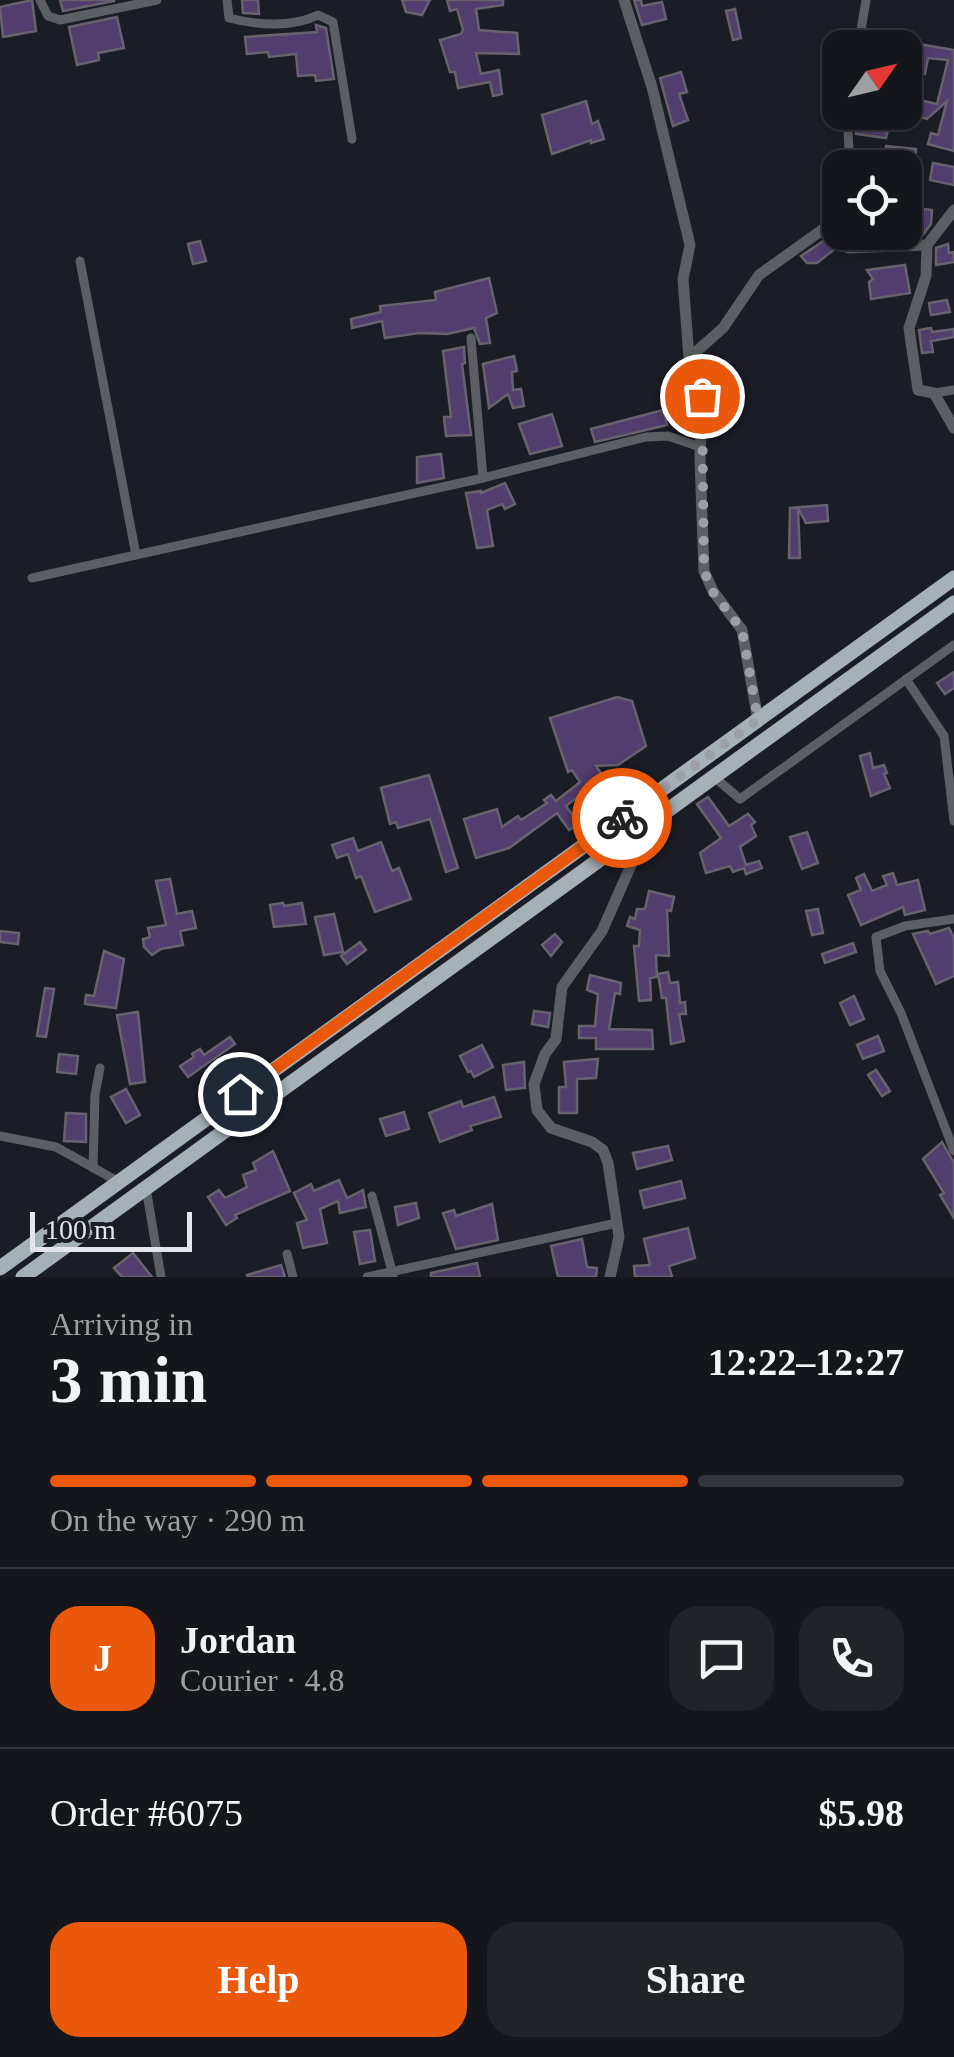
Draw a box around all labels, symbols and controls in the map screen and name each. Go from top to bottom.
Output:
north arrow [822,30,922,130]
map controls [822,30,922,250]
button: locate [822,150,922,250]
pin [660,354,745,439]
icon: bag [675,369,730,424]
courier [572,768,672,868]
icon: bike [595,791,650,846]
pin [198,1052,283,1137]
icon: home [213,1067,268,1122]
scale bar [30,1207,192,1252]
text: 100 m [45,1214,116,1245]
text: Arriving in [50,1306,193,1342]
text: 12:22–12:27 [708,1341,904,1383]
text: 3 min [50,1344,207,1416]
text: On the way · 290 m [50,1502,305,1538]
button: chat [669,1606,774,1711]
button: phone [799,1606,904,1711]
text: Jordan [180,1619,296,1661]
text: J [93,1637,112,1679]
text: Courier · 4.8 [180,1662,344,1698]
text: Order #6075 [50,1792,243,1834]
text: $5.98 [819,1792,904,1834]
button: Help [50,1922,467,2037]
button: Share [487,1922,904,2037]

